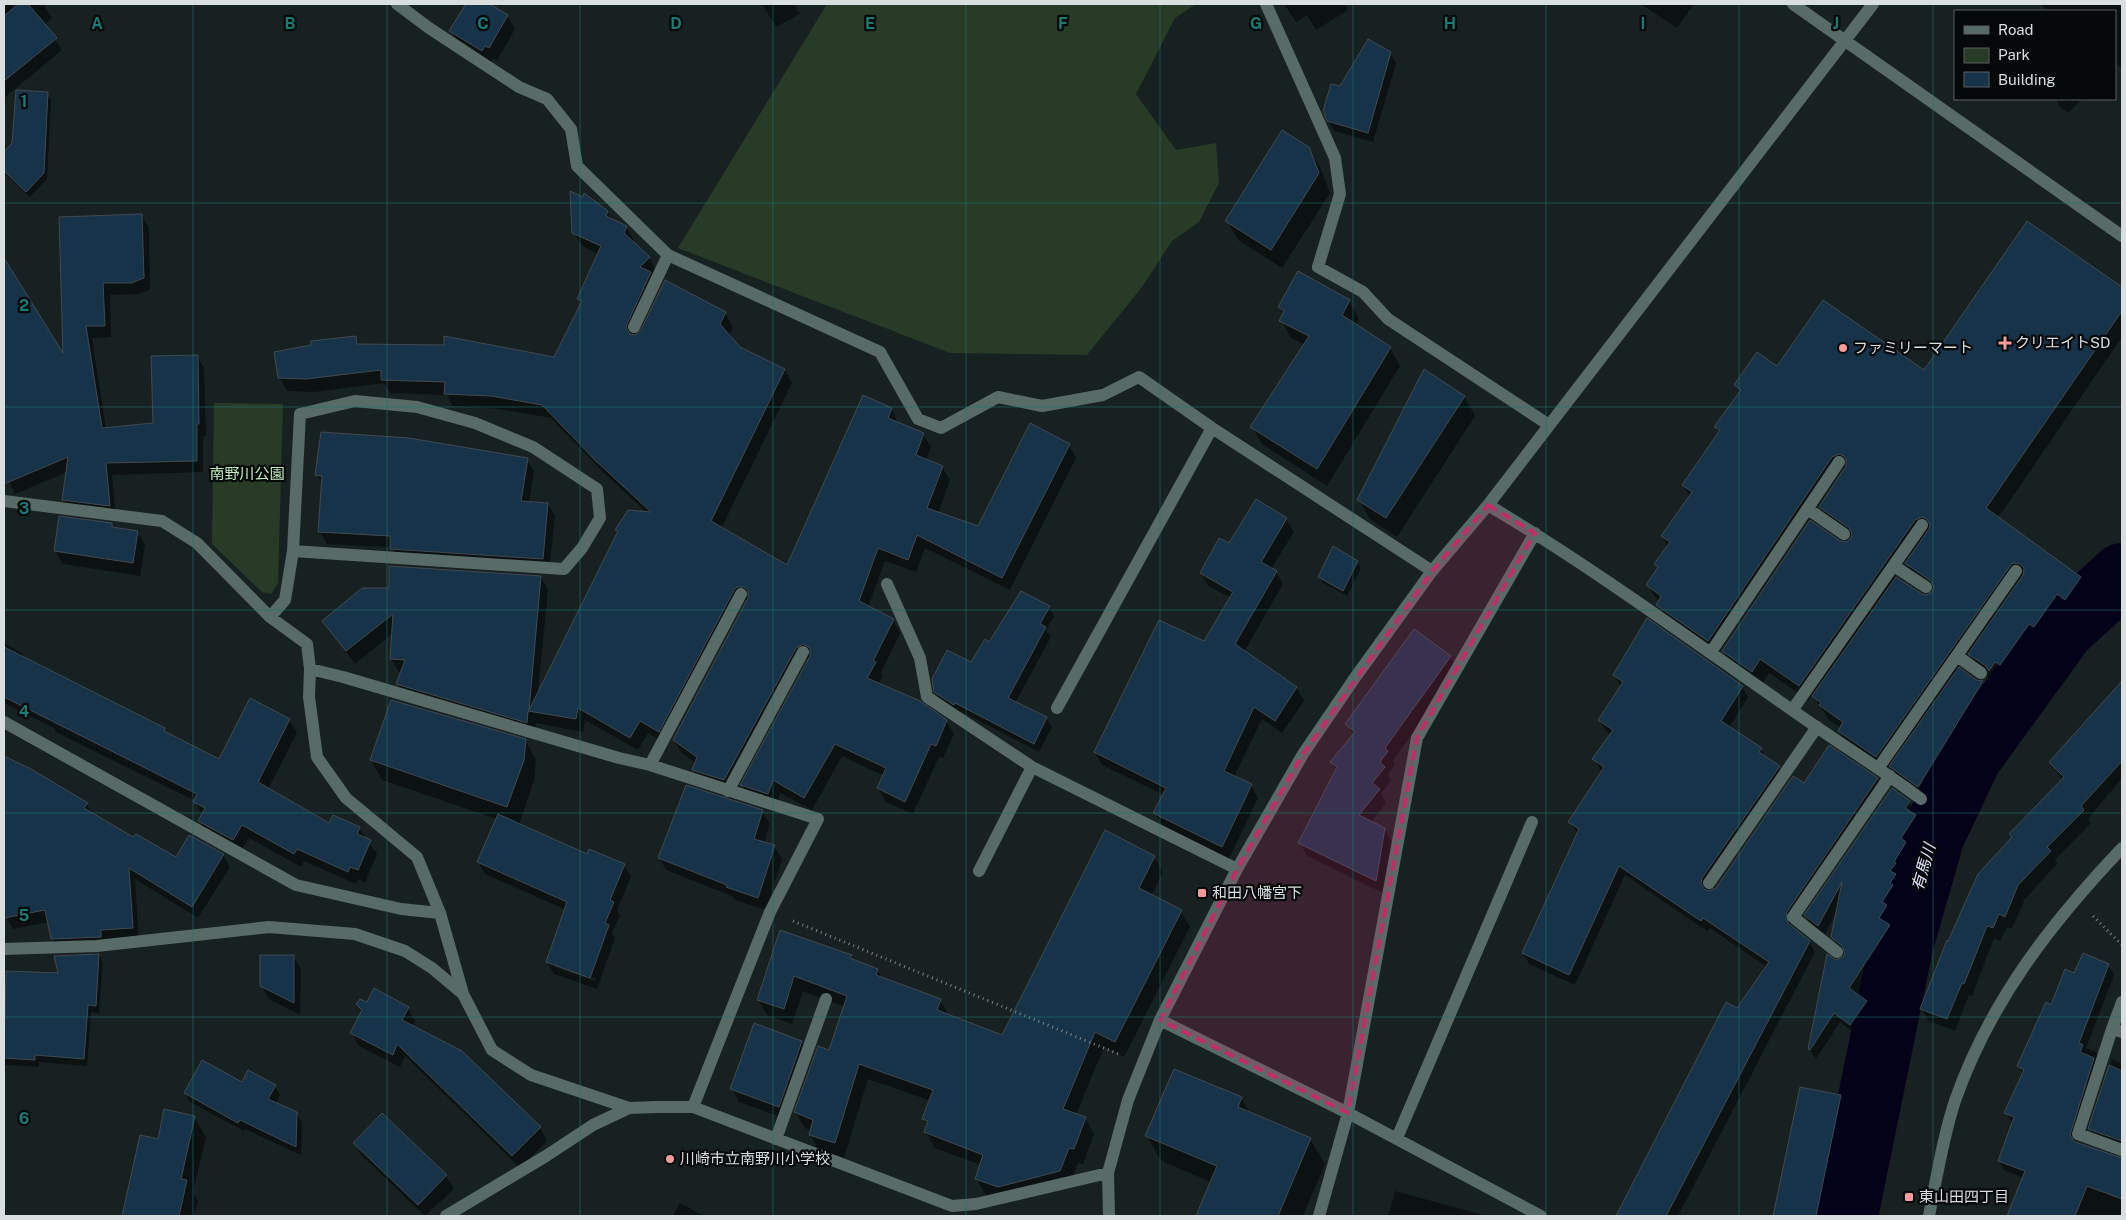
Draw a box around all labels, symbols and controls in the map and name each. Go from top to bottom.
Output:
legend [1954,10,2116,100]
text: A [91,14,103,33]
text: B [285,14,296,33]
text: C [477,14,489,33]
text: D [670,14,682,33]
text: E [865,14,875,33]
text: F [1058,14,1068,33]
text: G [1250,14,1262,33]
text: H [1444,14,1456,33]
text: I [1641,14,1645,33]
text: J [1833,14,1839,33]
text: Road [1998,21,2034,38]
text: Park [1998,46,2030,63]
text: Building [1998,71,2056,88]
text: 1 [21,92,27,111]
text: 2 [19,296,29,315]
place label: クリエイトSD [2015,334,2110,351]
marker: クリエイトSD [1999,337,2011,349]
place label: ファミリーマート [1853,339,1973,356]
marker: ファミリーマート [1837,342,1849,354]
park label: 南野川公園 [209,465,285,482]
text: 3 [19,499,29,518]
text: 4 [19,702,30,721]
water label: 有馬川 [1908,840,1940,893]
place label: 和田八幡宮下 [1212,884,1302,901]
marker: 和田八幡宮下 [1196,887,1208,899]
text: 5 [19,906,30,925]
text: 6 [19,1109,29,1128]
place label: 川崎市立南野川小学校 [680,1150,830,1167]
marker: 川崎市立南野川小学校 [664,1153,676,1165]
place label: 東山田四丁目 [1919,1188,2009,1205]
marker: 東山田四丁目 [1903,1191,1915,1203]

